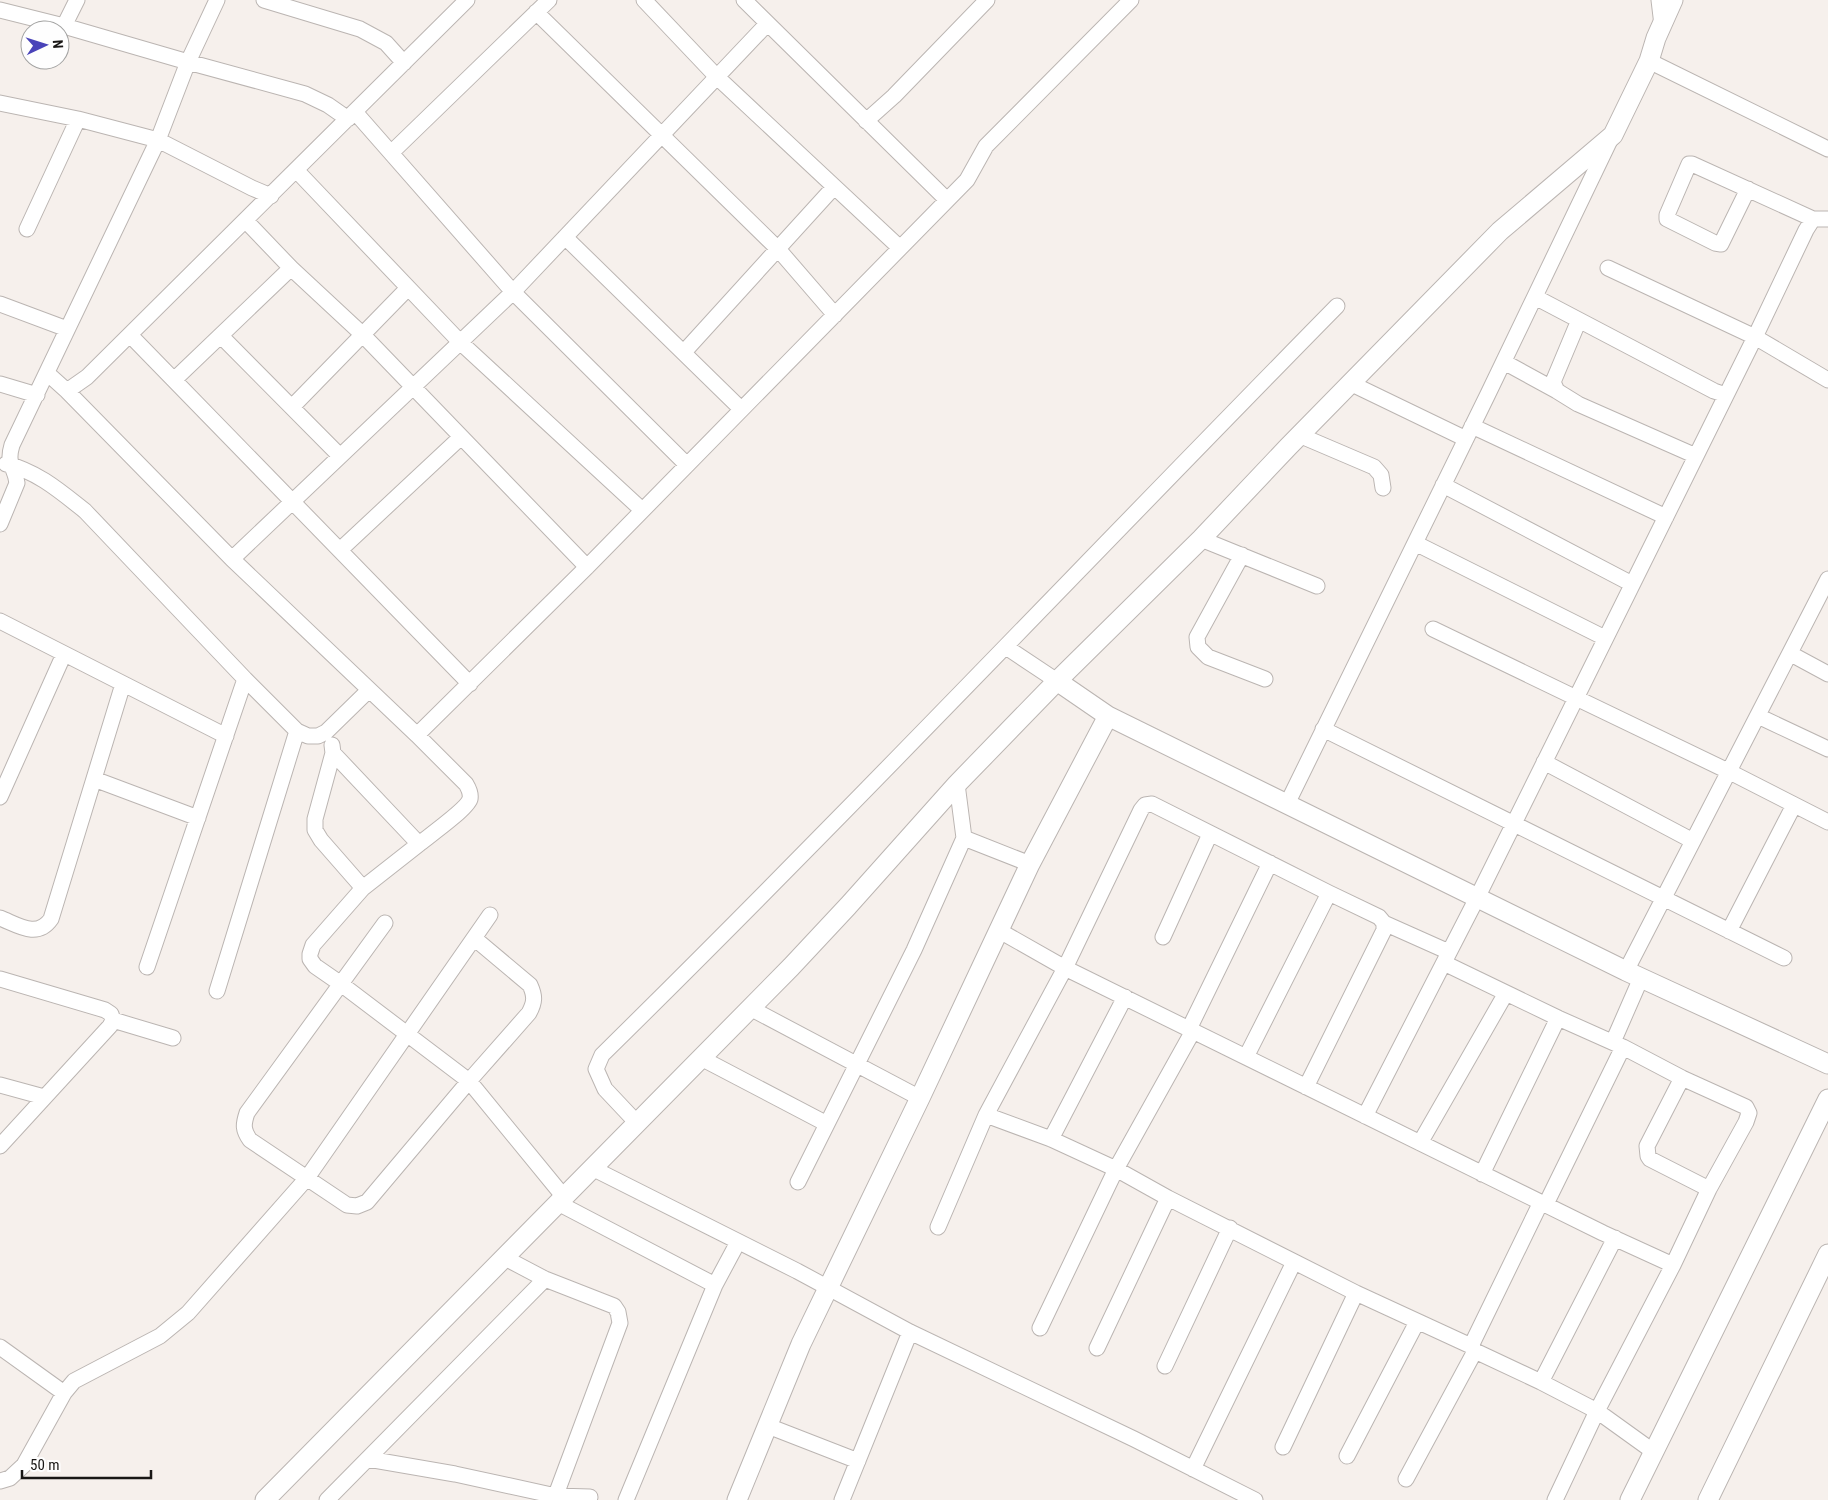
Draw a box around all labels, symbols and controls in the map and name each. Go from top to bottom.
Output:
north arrow [20,20,70,70]
text: N [50,39,66,49]
scale bar [22,1448,151,1480]
text: 50 m [30,1456,60,1474]

